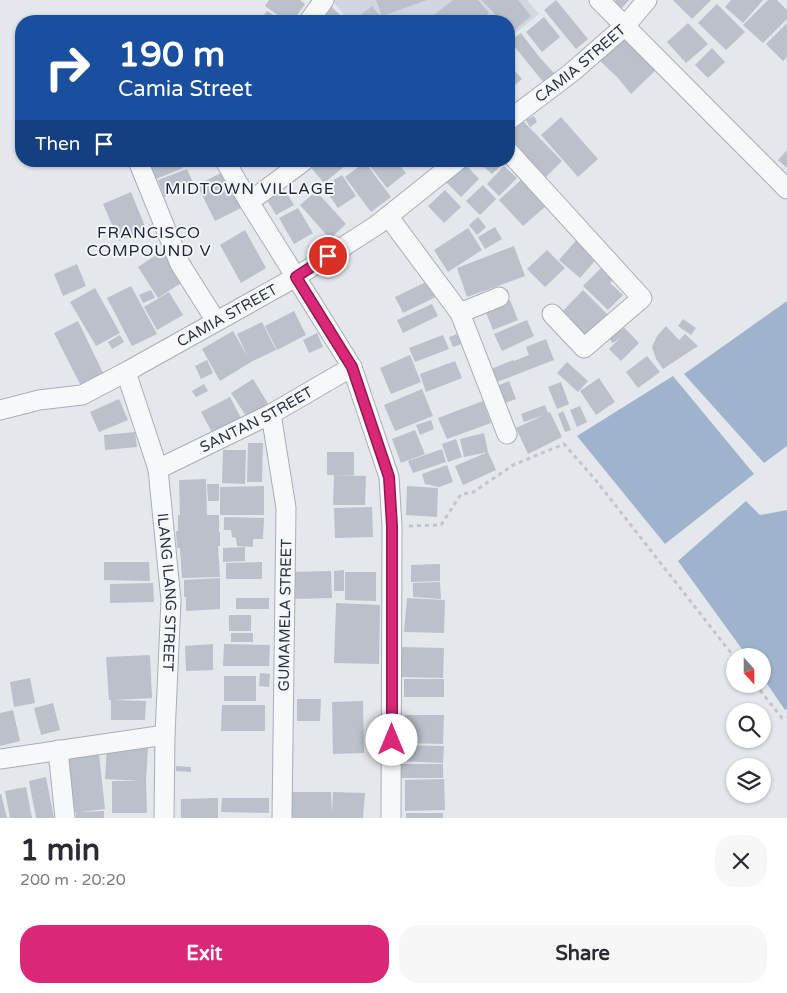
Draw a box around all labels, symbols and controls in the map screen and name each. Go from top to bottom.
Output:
street label: CAMIA STREET [531,21,629,106]
text: 190 m [118,34,225,76]
icon: right [35,35,100,100]
text: Camia Street [118,76,252,102]
icon: arrive [90,130,118,158]
text: Then [35,133,80,155]
district label: MIDTOWN VILLAGE [165,179,335,199]
district label: FRANCISCO COMPOUND V [86,223,212,261]
pin [307,235,349,277]
icon: arrive [314,242,342,270]
street label: CAMIA STREET [174,280,281,351]
street label: SANTAN STREET [197,383,316,456]
street label: ILANG ILANG STREET [153,512,180,672]
street label: GUMAMELA STREET [275,539,295,691]
north arrow [726,648,771,692]
map controls [726,648,771,803]
button: search [726,703,771,748]
position arrow [365,713,417,765]
button: layers [726,758,771,803]
text: 1 min [20,832,100,869]
button: close [715,835,767,887]
text: 200 m · 20:20 [20,870,126,890]
button: Exit [20,925,389,983]
button: Share [399,925,767,983]

